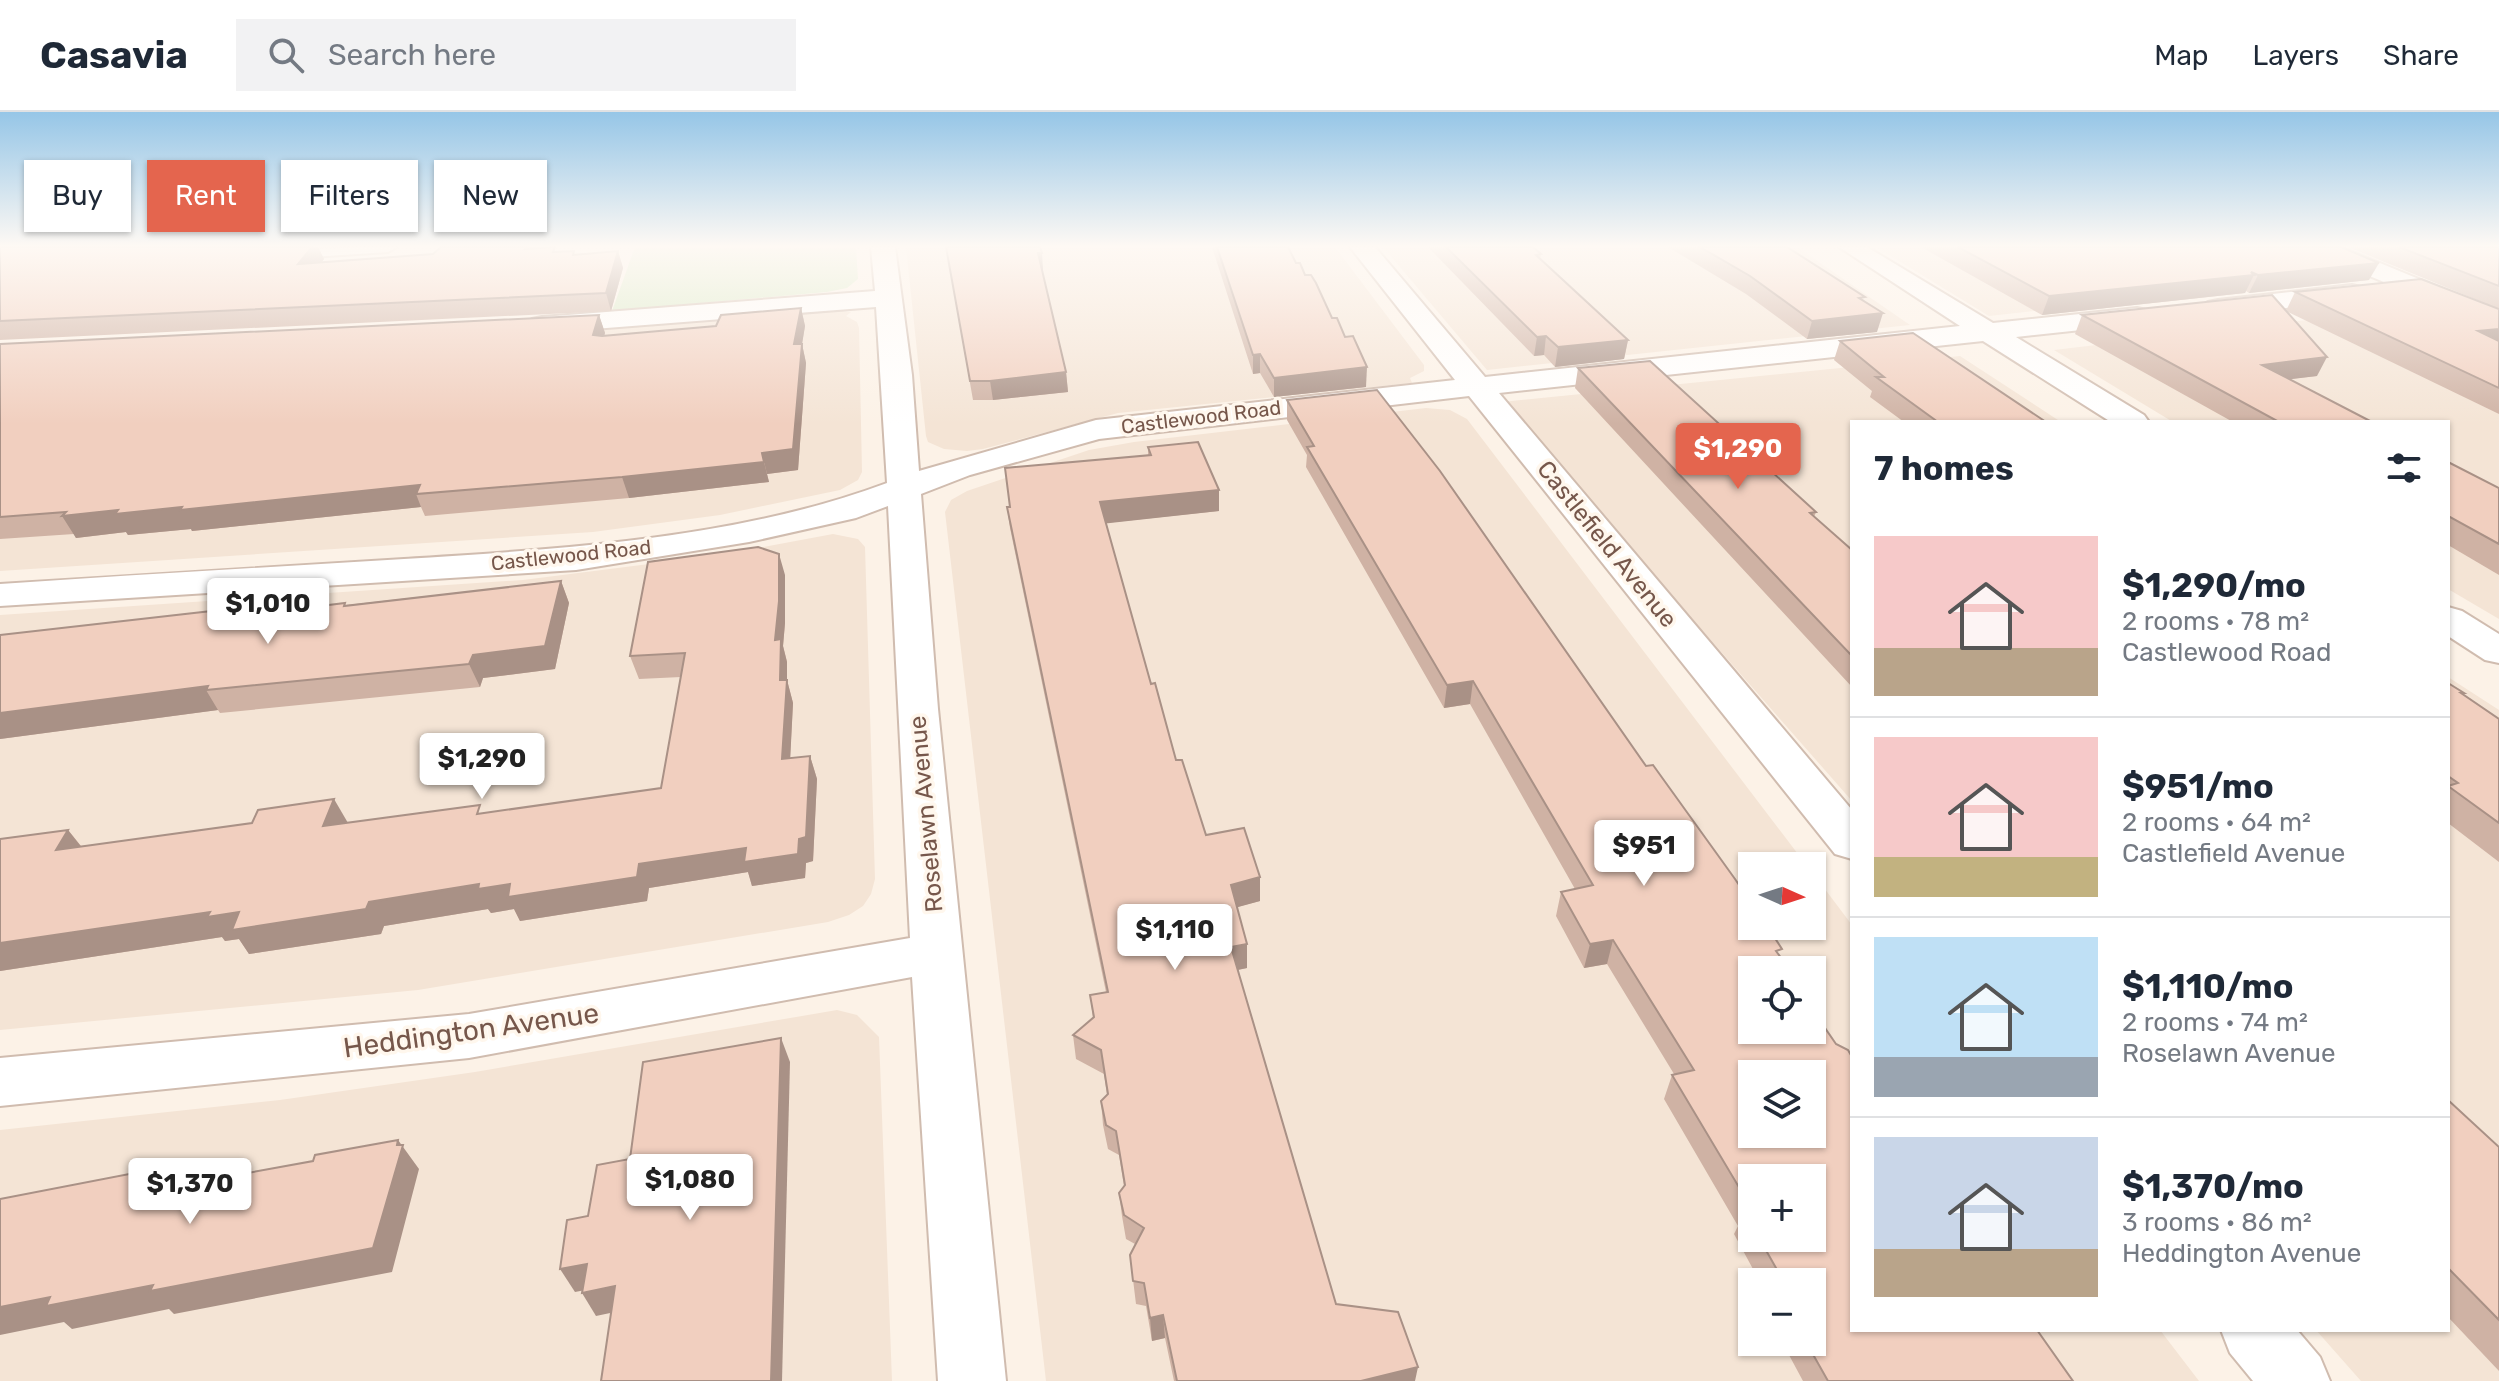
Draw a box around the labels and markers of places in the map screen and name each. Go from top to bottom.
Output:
pin: $1,290 [1673,423,1803,491]
pin: $1,010 [203,578,333,646]
pin: $1,290 [417,733,547,801]
pin: $951 [1597,820,1691,888]
pin: $1,110 [1110,904,1240,972]
pin: $1,080 [625,1154,755,1222]
pin: $1,370 [125,1158,255,1226]

